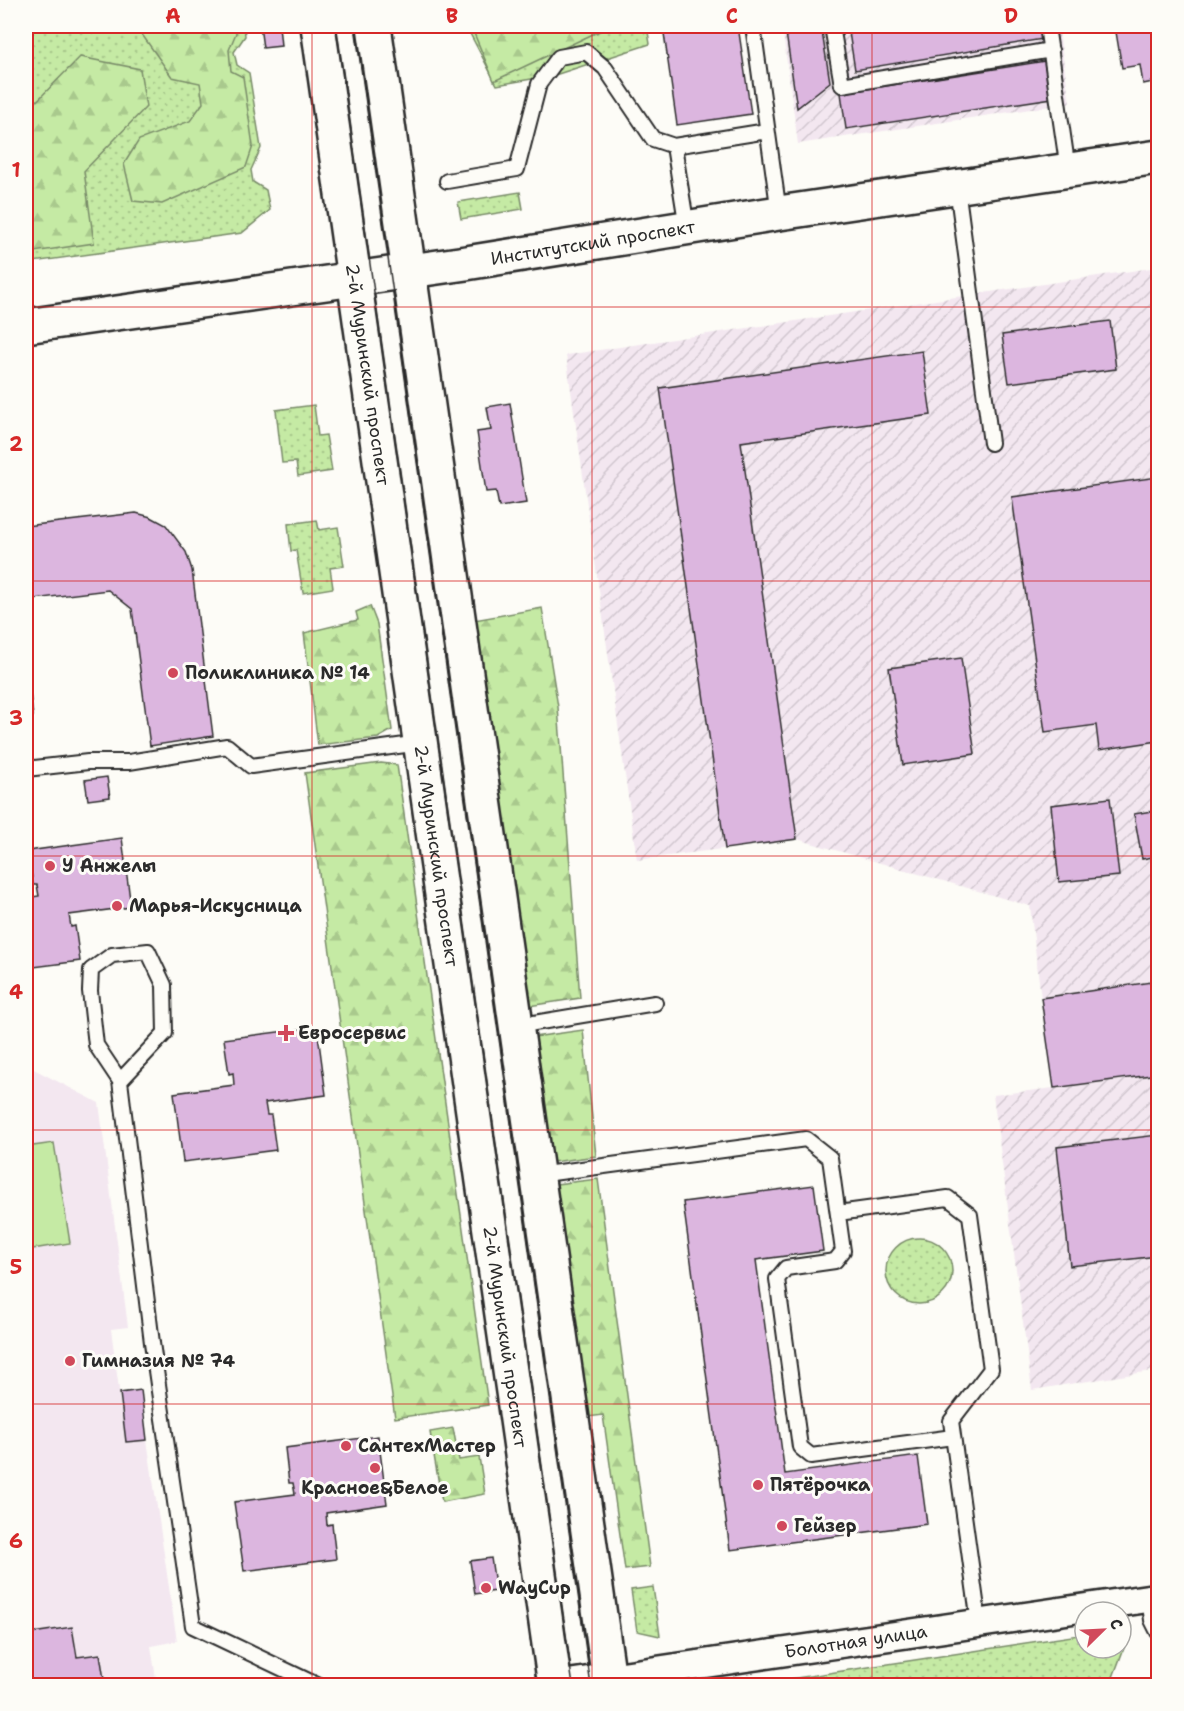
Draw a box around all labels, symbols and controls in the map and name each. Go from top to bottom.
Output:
text: A [165,3,181,29]
text: B [446,3,458,29]
text: C [726,3,738,29]
text: D [1004,3,1018,29]
text: 1 [11,157,21,183]
street label: Институтский проспект [489,214,698,271]
street label: 2-й Муринский проспект [340,262,396,488]
text: 2 [9,431,23,457]
place label: Поликлиника № 14 [185,661,370,685]
marker: Поликлиника № 14 [166,666,180,680]
text: 3 [9,705,23,731]
street label: 2-й Муринский проспект [409,743,464,969]
place label: У Анжелы [62,854,156,878]
marker: У Анжелы [43,859,57,873]
place label: Марья-Искусница [129,894,302,918]
marker: Марья-Искусница [110,899,124,913]
text: 4 [9,979,23,1005]
place label: Евросервис [298,1021,406,1045]
marker: Евросервис [279,1026,293,1040]
street label: 2-й Муринский проспект [477,1224,533,1450]
text: 5 [10,1254,22,1280]
place label: Гимназия № 74 [82,1349,235,1373]
marker: Гимназия № 74 [63,1354,77,1368]
place label: СантехМастер [358,1434,496,1458]
marker: СантехМастер [339,1439,353,1453]
marker: Красное&Белое [368,1461,382,1475]
place label: Пятёрочка [770,1473,871,1497]
place label: Красное&Белое [301,1476,449,1500]
marker: Пятёрочка [751,1478,765,1492]
place label: Гейзер [794,1514,857,1538]
marker: Гейзер [775,1519,789,1533]
text: 6 [9,1528,23,1554]
place label: WayCup [498,1576,571,1600]
marker: WayCup [479,1581,493,1595]
north arrow [1073,1600,1133,1660]
text: С [1105,1615,1128,1633]
street label: Болотная улица [783,1619,929,1664]

